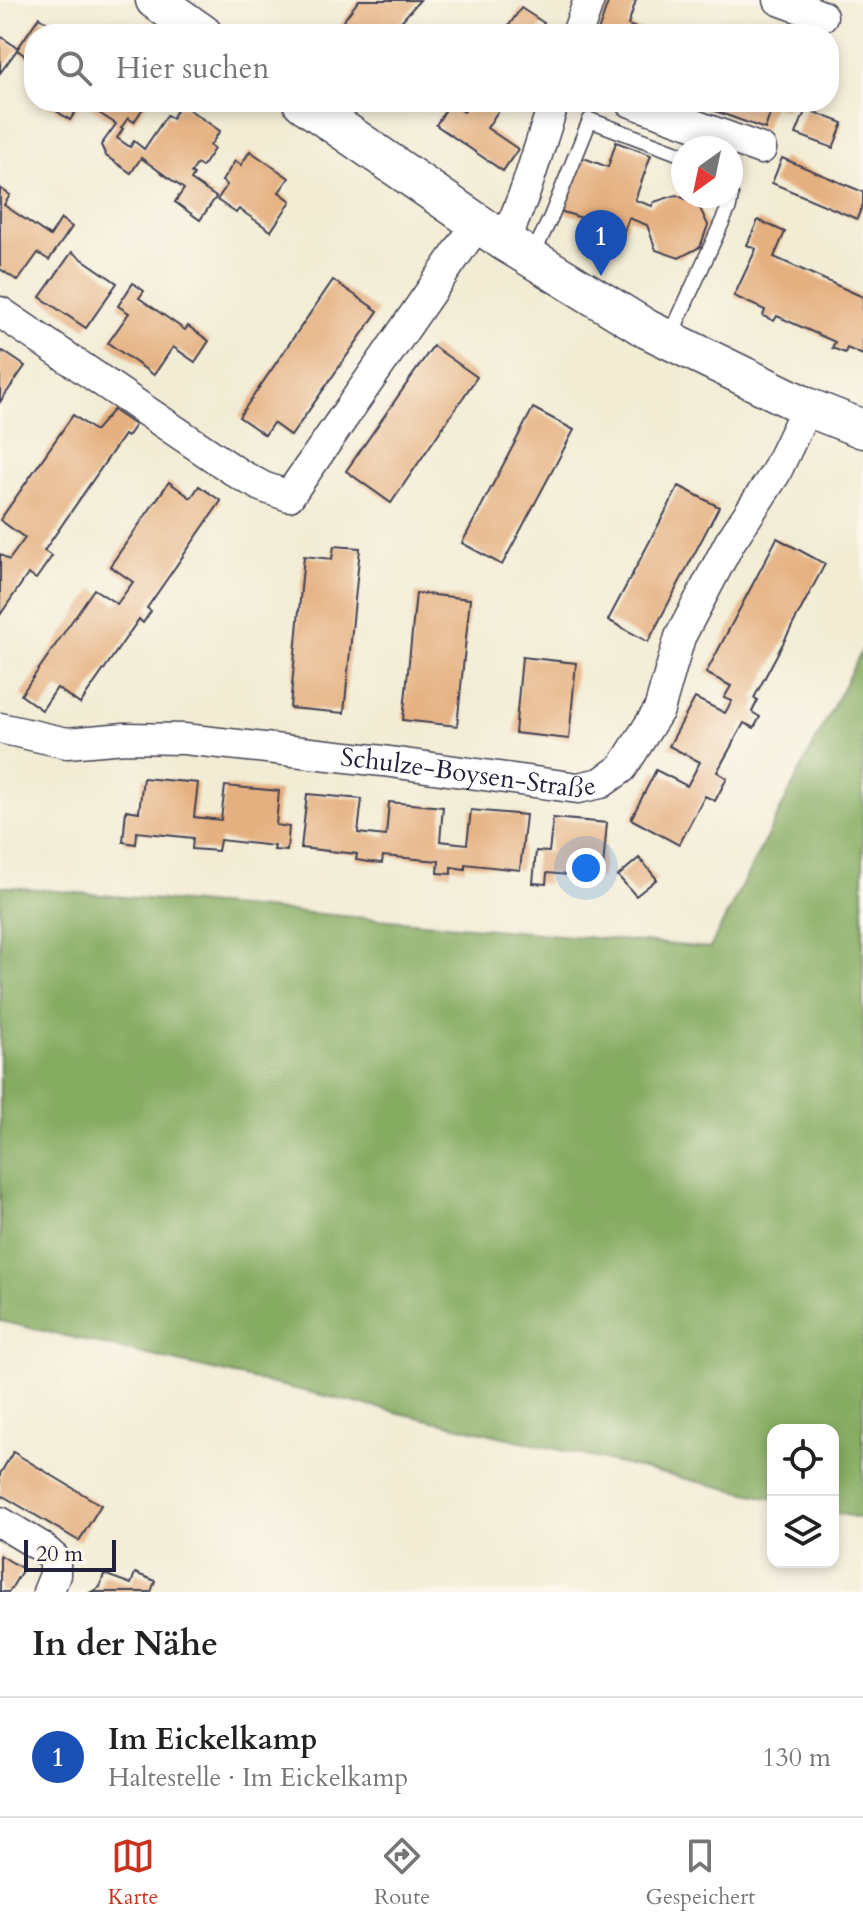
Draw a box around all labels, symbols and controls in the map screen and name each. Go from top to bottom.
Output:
search box [24,24,839,112]
icon: search [52,46,96,90]
text: Hier suchen [116,48,269,89]
north arrow [671,136,743,208]
pin: 1 [575,210,627,276]
street label: Schulze-Boysen-Straße [339,739,599,807]
your location [566,848,606,888]
map controls [767,1424,839,1568]
button: locate [767,1424,839,1496]
button: layers [767,1496,839,1568]
scale bar [24,1536,116,1572]
text: 20 m [36,1539,83,1569]
text: In der Nähe [32,1621,218,1667]
text: Im Eickelkamp [108,1719,318,1760]
text: 1 [51,1740,65,1775]
text: 130 m [762,1740,831,1775]
text: Haltestelle · Im Eickelkamp [108,1760,408,1795]
tab: Karte [108,1834,159,1912]
tab: Route [374,1834,430,1912]
tab: Gespeichert [646,1834,755,1912]

